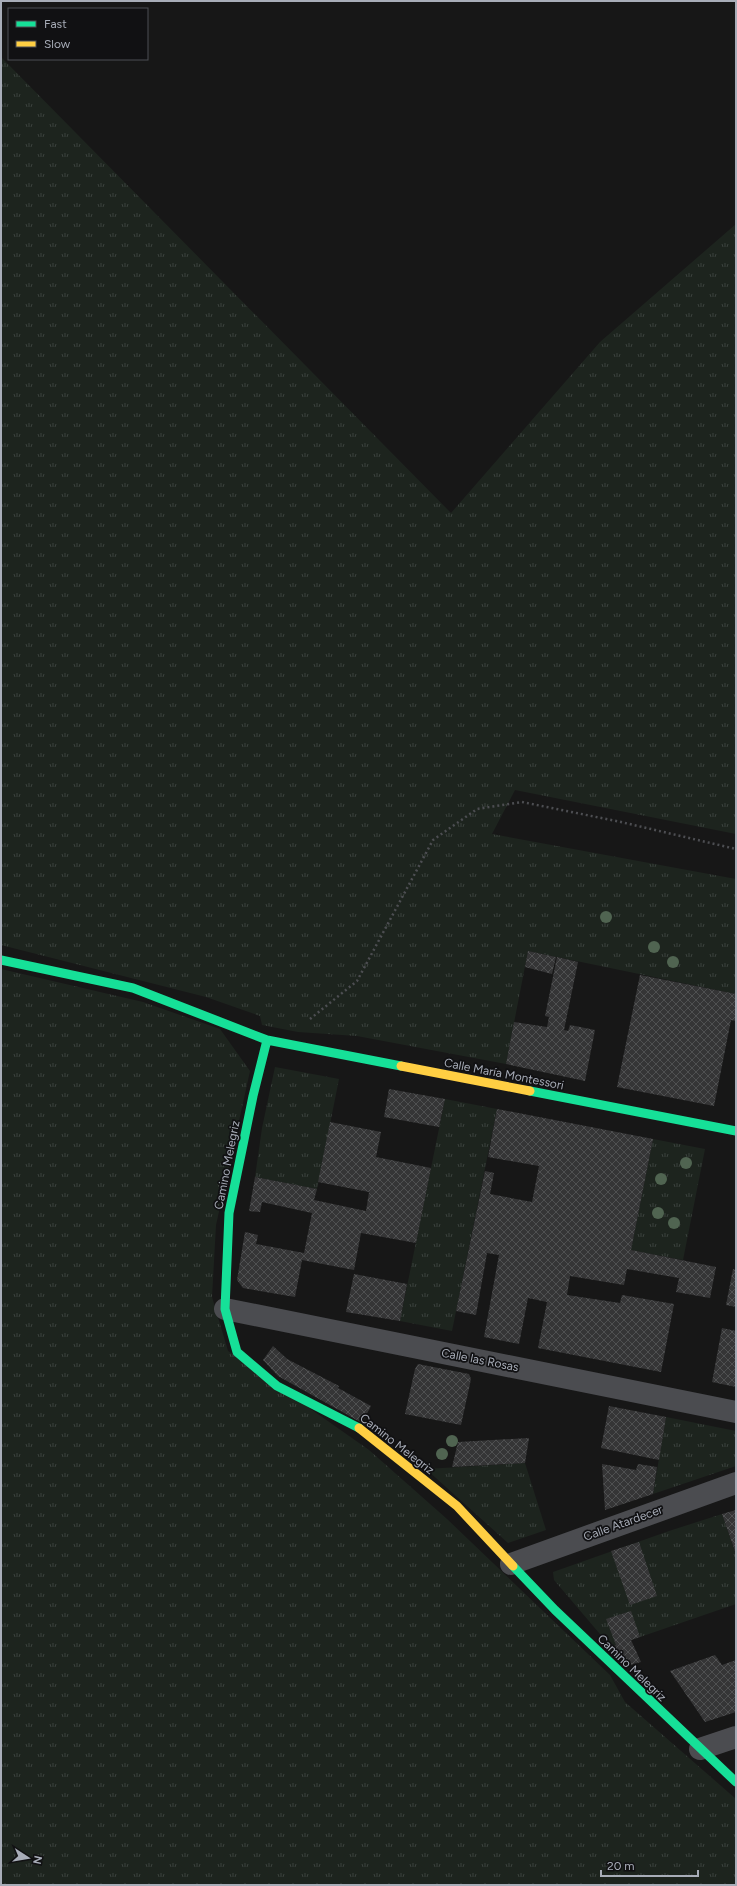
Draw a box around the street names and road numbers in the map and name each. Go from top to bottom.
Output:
street label: Calle María Montessori [443,1056,565,1092]
street label: Camino Melegriz [212,1119,242,1211]
street label: Calle las Rosas [440,1346,520,1374]
street label: Camino Melegriz [357,1411,437,1477]
street label: Calle Atardecer [582,1502,664,1544]
street label: Camino Melegriz [595,1632,669,1704]

